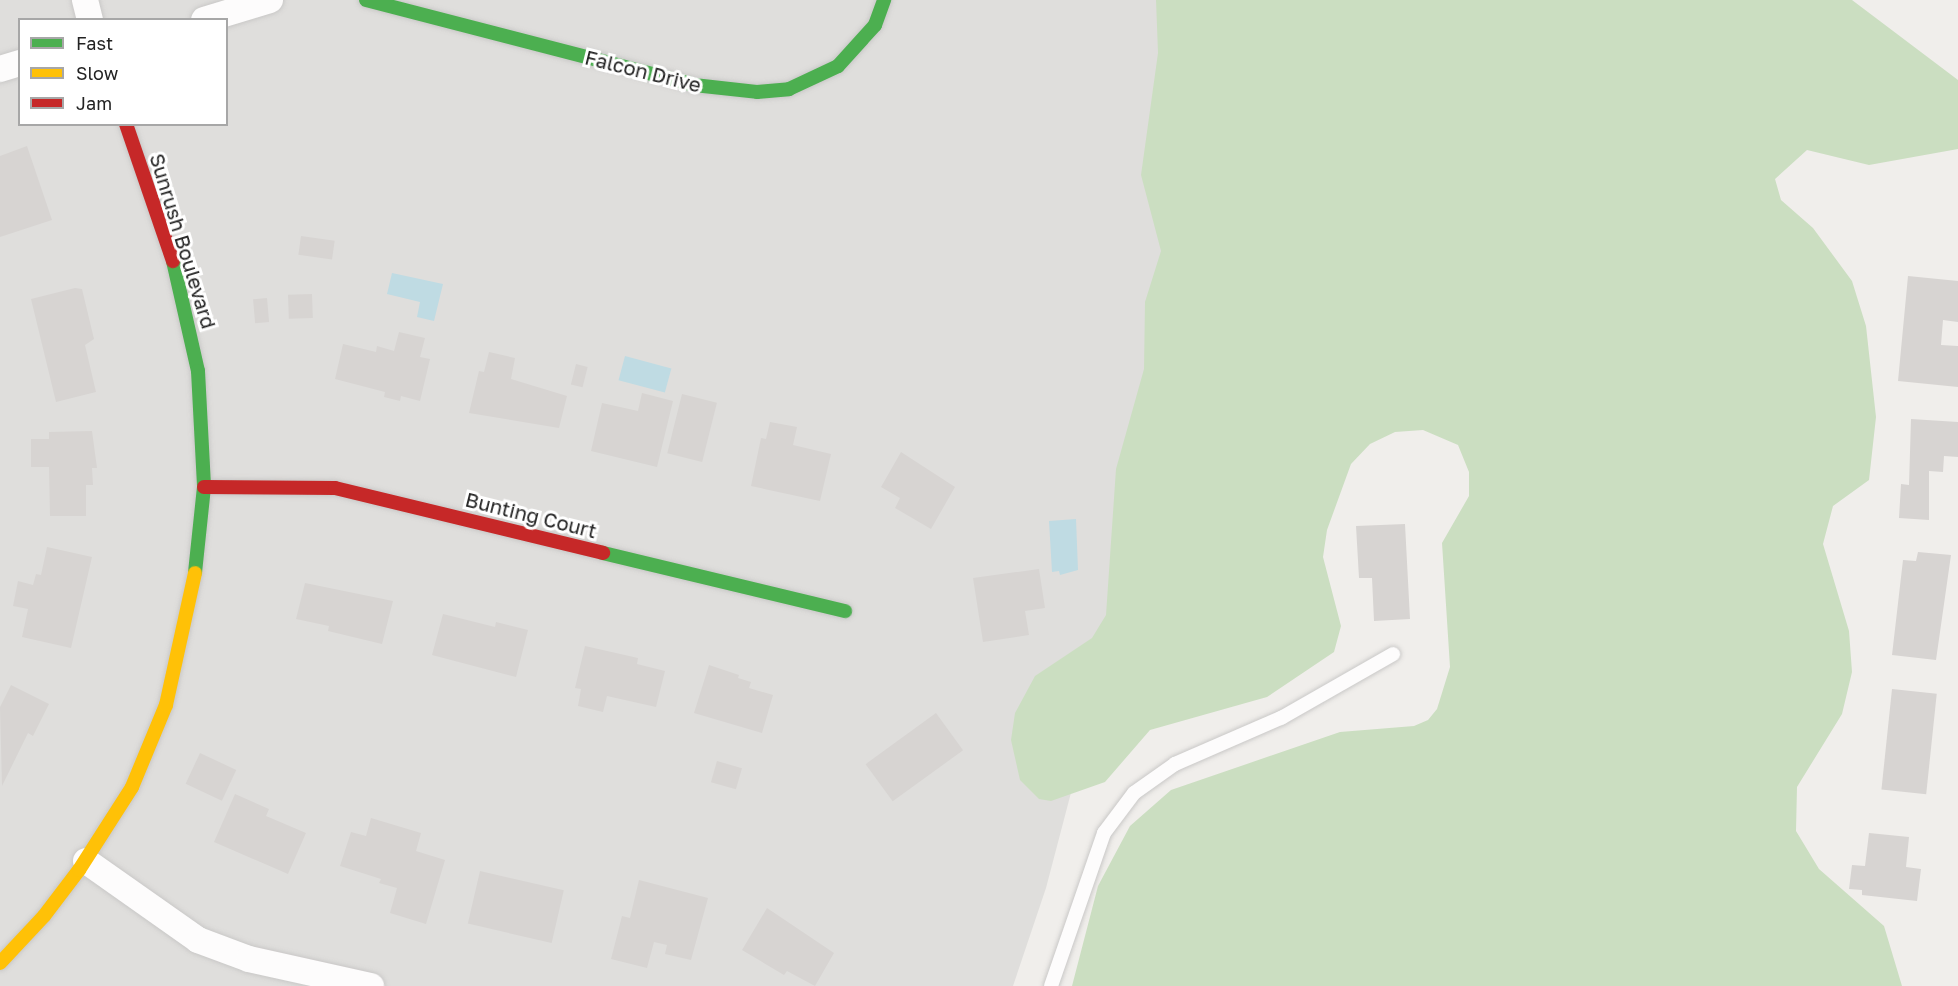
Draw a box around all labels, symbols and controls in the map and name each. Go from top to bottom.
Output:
legend [18,18,228,126]
text: Fast [76,32,113,54]
street label: Falcon Drive [582,45,704,97]
text: Slow [76,62,118,84]
text: Jam [76,92,112,114]
street label: Sunrush Boulevard [145,151,221,331]
street label: Bunting Court [463,487,599,543]

